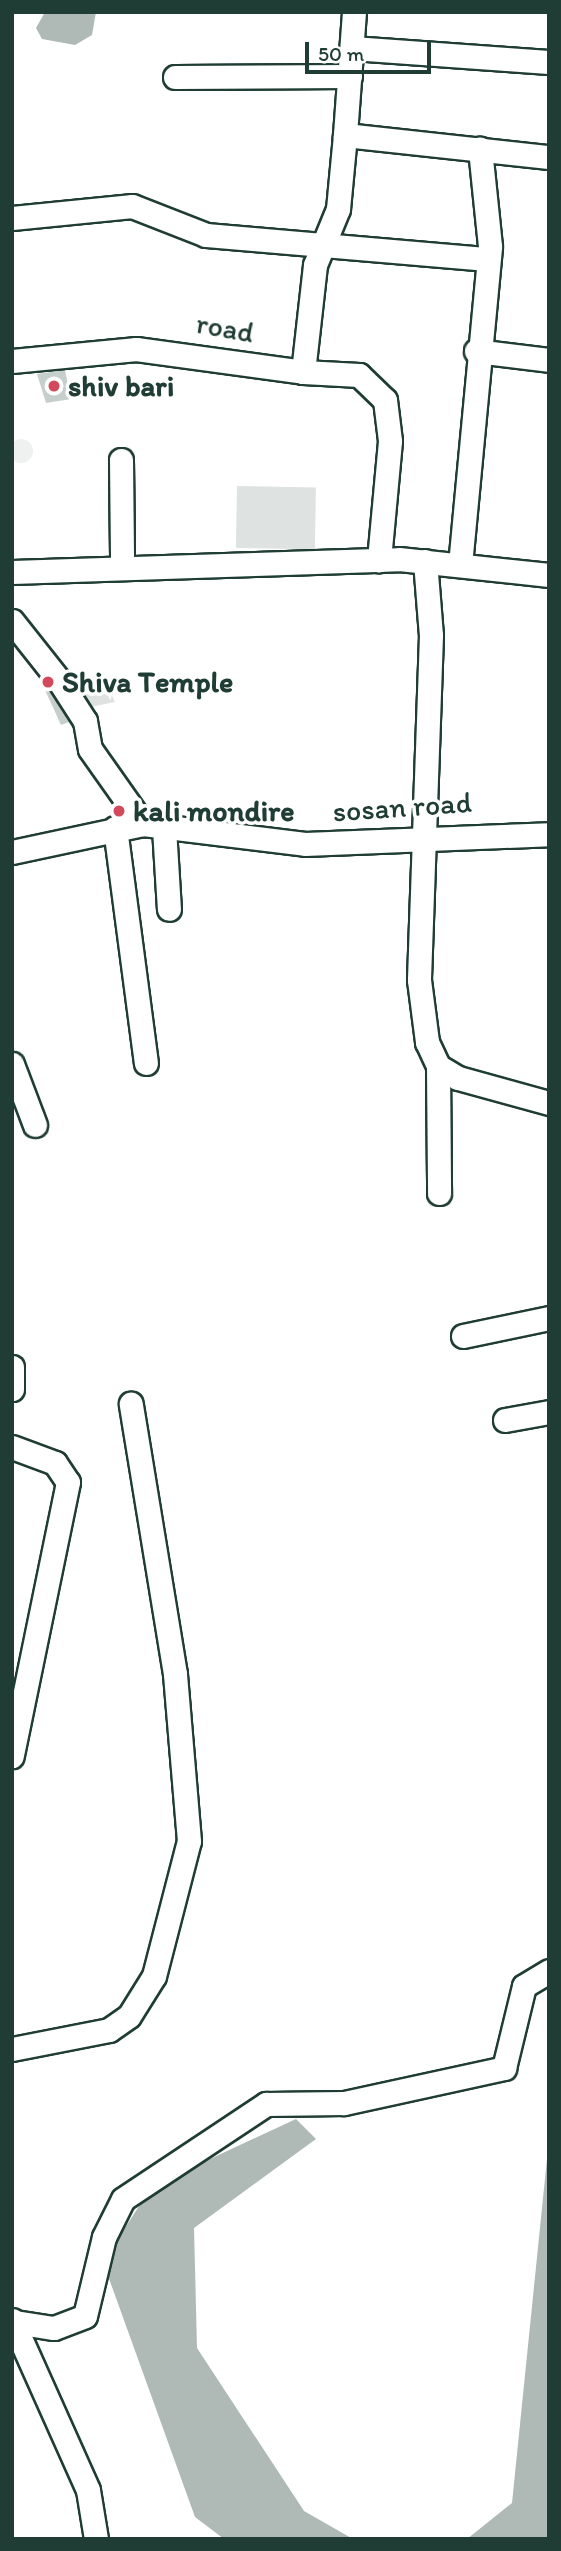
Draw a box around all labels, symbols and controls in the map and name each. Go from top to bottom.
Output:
scale bar [309,28,435,72]
text: 50 m [318,41,364,66]
street label: road [193,305,257,351]
place label: shiv bari [68,368,175,404]
marker: shiv bari [46,378,62,394]
place label: Shiva Temple [62,664,229,700]
marker: Shiva Temple [40,674,56,690]
street label: sosan road [332,784,472,830]
place label: kali mondire [133,793,294,829]
marker: kali mondire [111,803,127,819]

